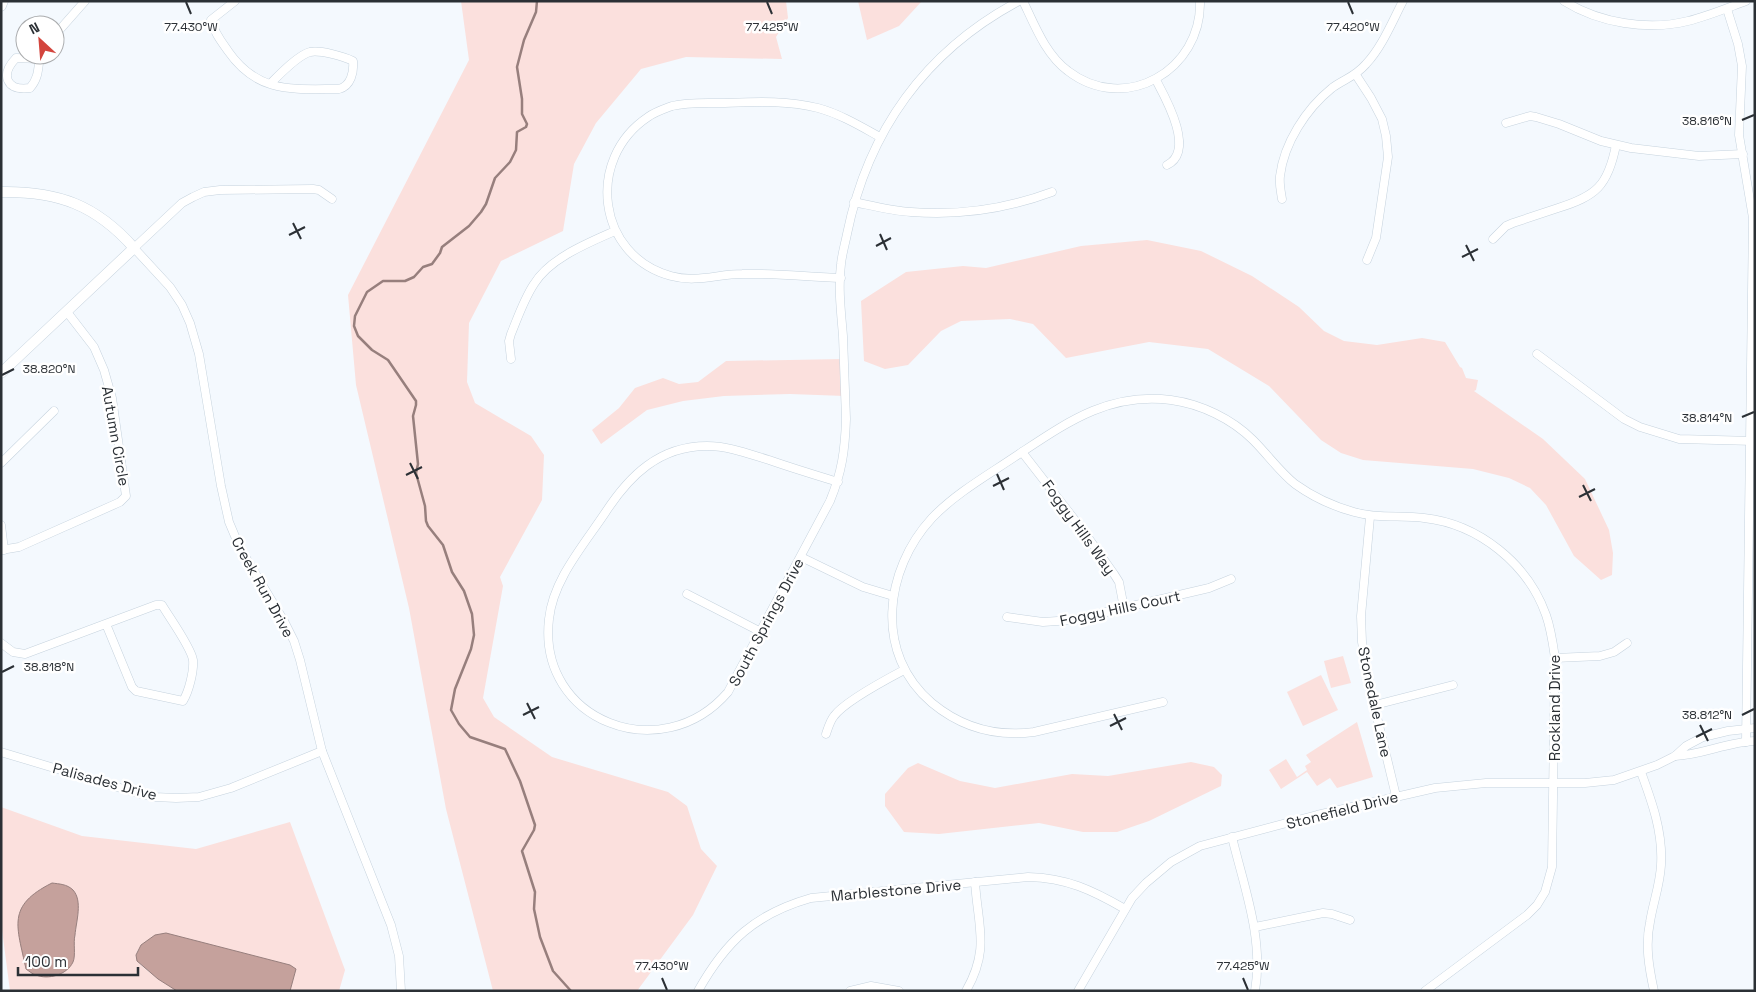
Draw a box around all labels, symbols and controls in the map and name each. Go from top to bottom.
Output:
north arrow [15,15,65,65]
text: N [26,18,42,38]
text: 77.430°W [164,19,218,35]
text: 77.425°W [746,19,799,35]
text: 77.420°W [1326,19,1380,35]
text: 38.816°N [1682,113,1732,129]
text: 38.820°N [23,361,75,377]
street label: Autumn Circle [98,385,134,487]
text: 38.814°N [1682,410,1732,426]
street label: Foggy Hills Way [1038,476,1120,578]
street label: Creek Run Drive [227,533,299,641]
street label: South Springs Drive [724,555,808,689]
street label: Foggy Hills Court [1058,586,1182,630]
street label: Stonedale Lane [1354,645,1396,759]
street label: Rockland Drive [1545,655,1564,761]
text: 38.818°N [24,659,74,675]
text: 38.812°N [1682,707,1732,723]
street label: Palisades Drive [51,758,159,804]
street label: Stonefield Drive [1284,787,1400,833]
street label: Marblestone Drive [830,875,962,905]
scale bar [18,944,138,976]
text: 100 m [25,952,67,971]
text: 77.430°W [635,958,689,974]
text: 77.425°W [1217,958,1270,974]

